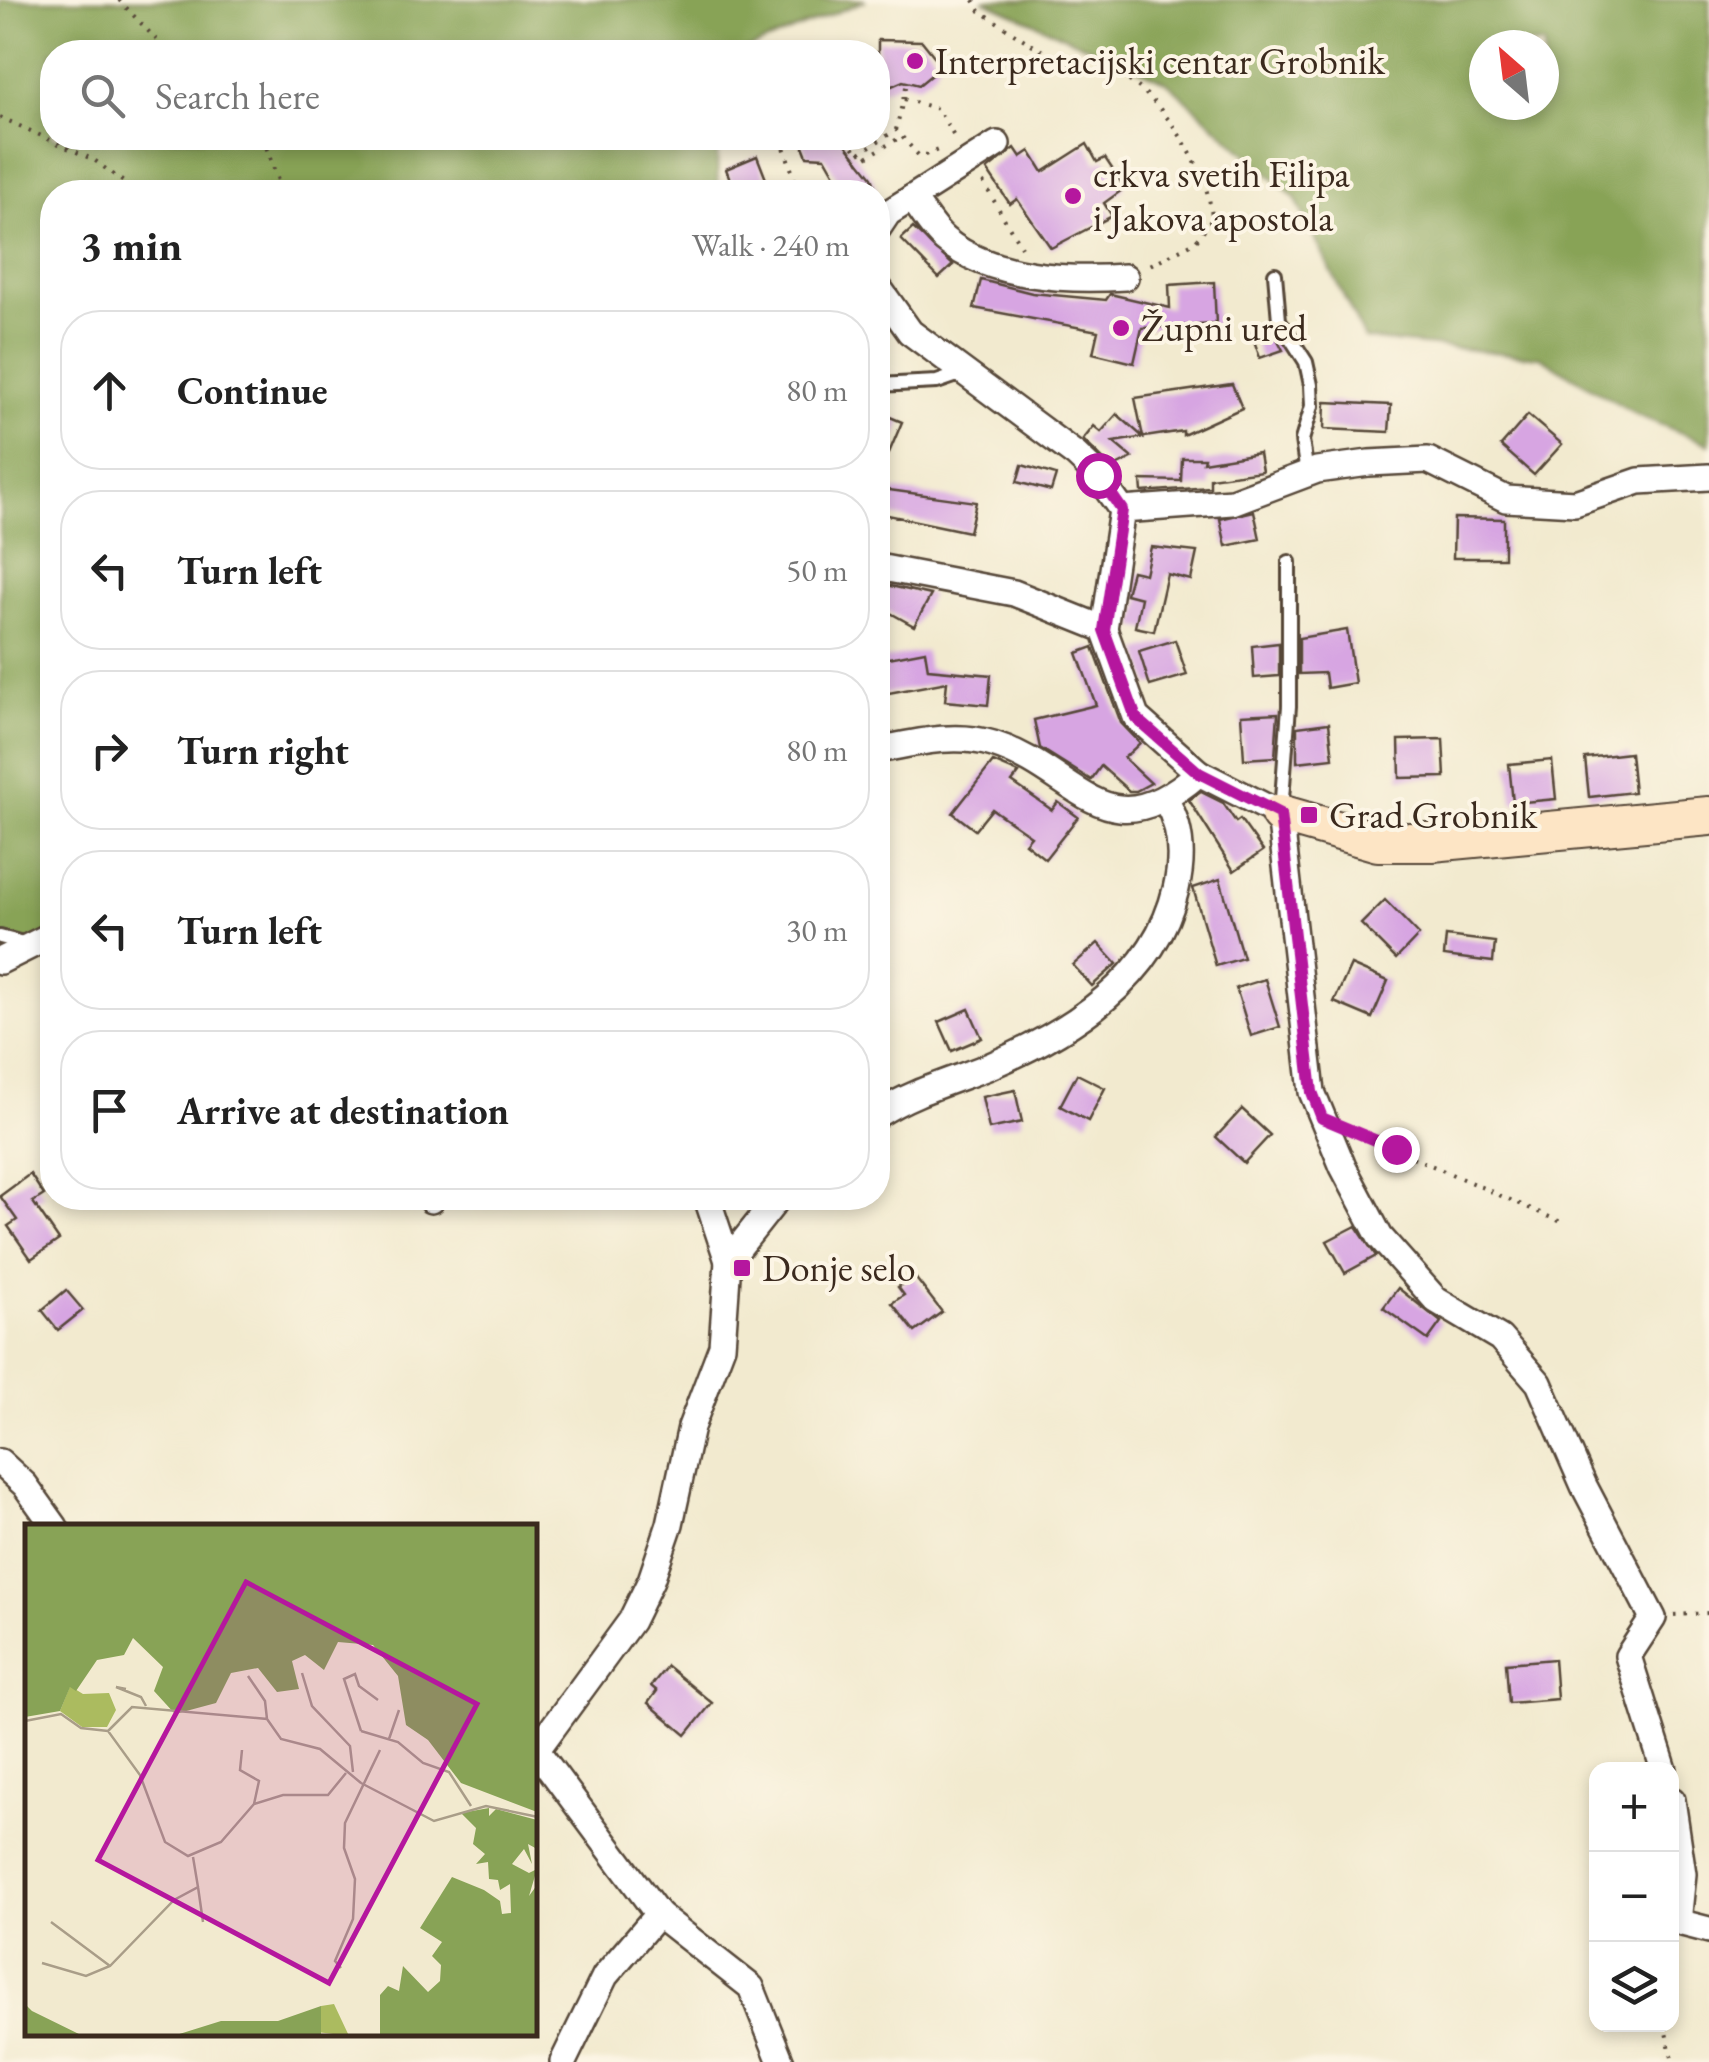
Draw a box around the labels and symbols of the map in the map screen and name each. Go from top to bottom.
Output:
north arrow [1469,30,1559,120]
place label: Interpretacijski centar Grobnik [935,36,1386,85]
marker: Interpretacijski centar Grobnik [904,50,926,72]
place label: crkva svetih Filipa i Jakova apostola [1093,149,1351,242]
marker: crkva svetih Filipa i Jakova apostola [1062,185,1084,207]
place label: Župni ured [1141,303,1308,352]
marker: Župni ured [1110,317,1132,339]
route start [1076,453,1122,499]
place label: Grad Grobnik [1329,790,1539,839]
marker: Grad Grobnik [1298,804,1320,826]
route end [1374,1127,1420,1173]
place label: Donje selo [762,1243,916,1292]
marker: Donje selo [731,1257,753,1279]
inset map [25,1524,538,2037]

